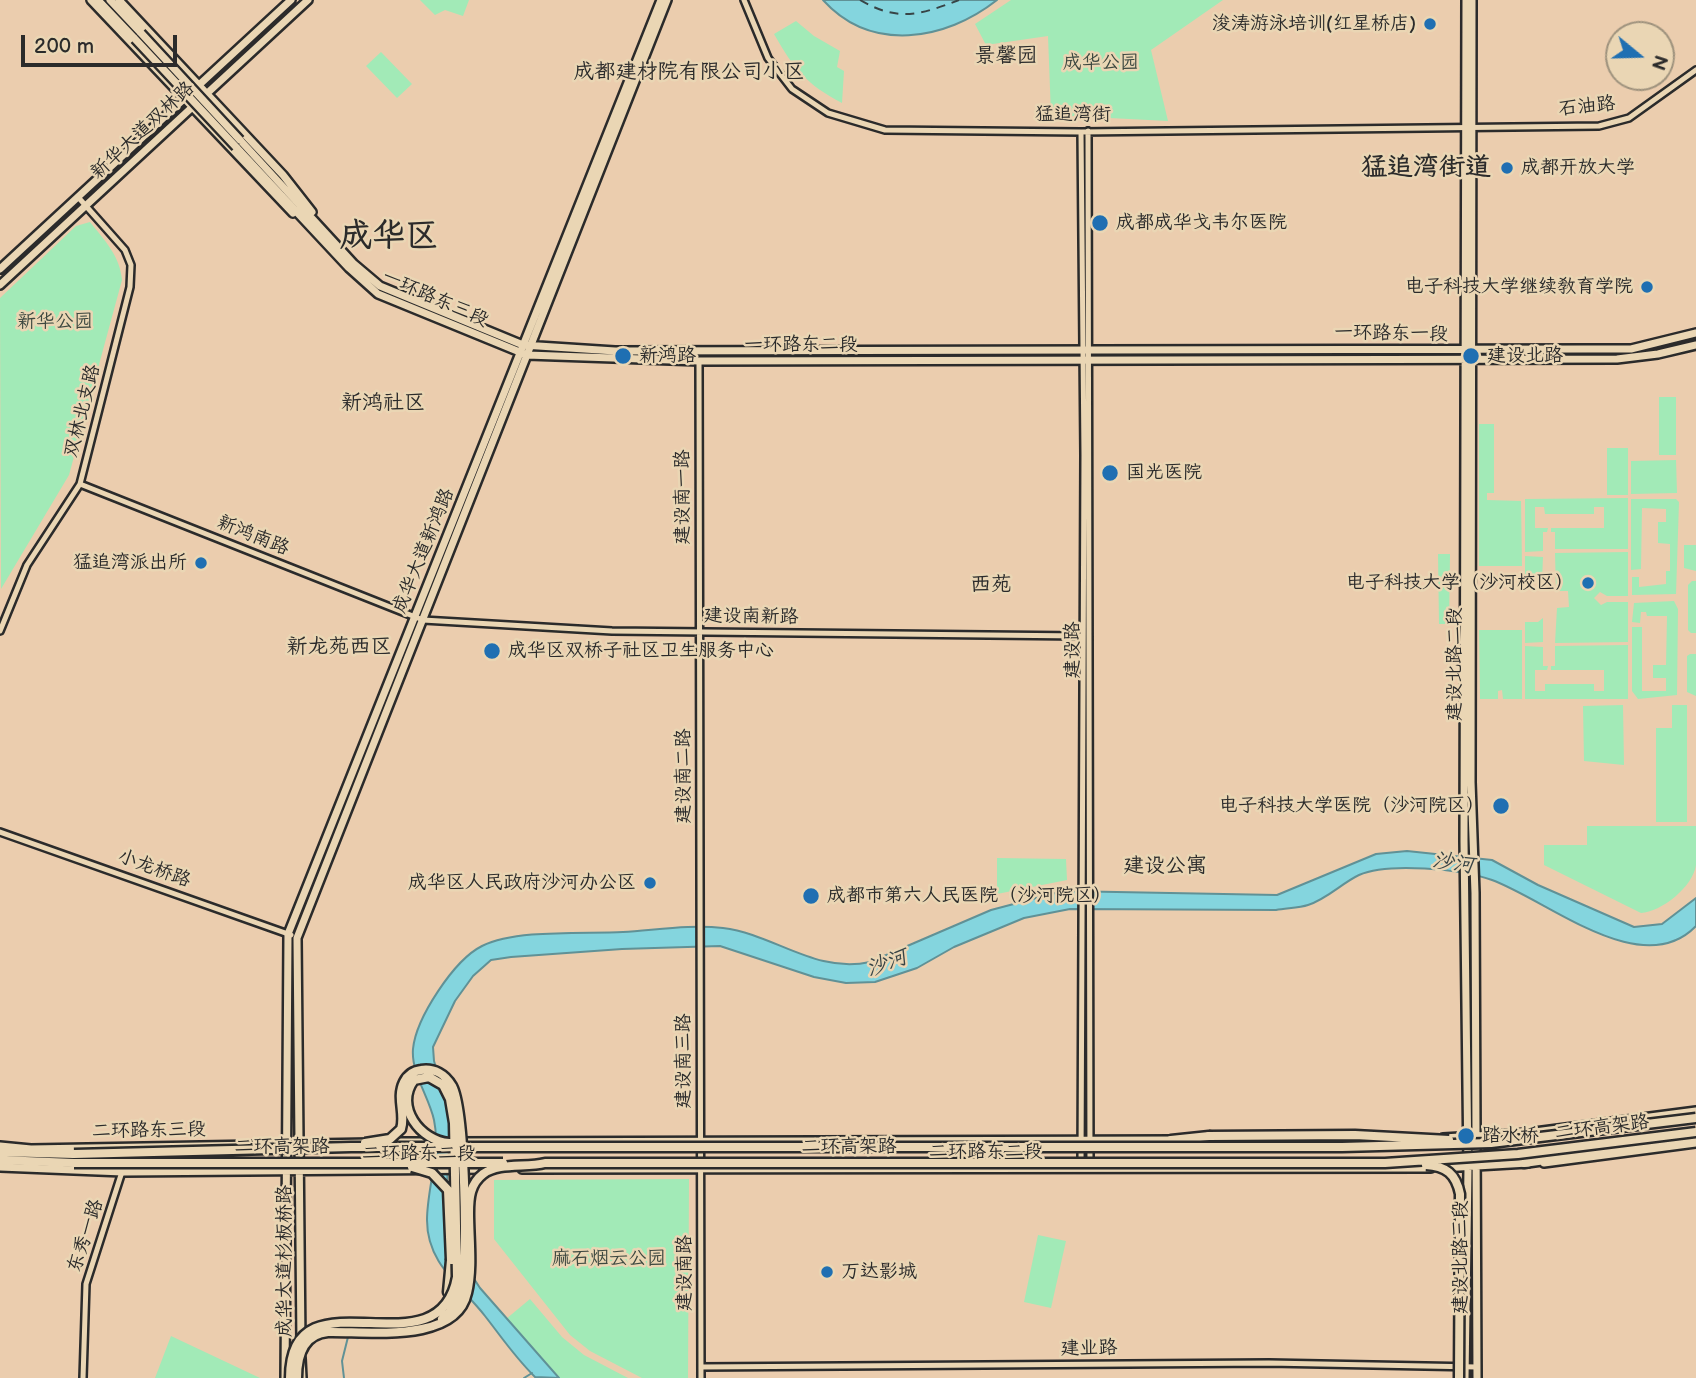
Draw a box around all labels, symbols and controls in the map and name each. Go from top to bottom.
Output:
place label: 浚涛游泳培训(红星桥店) [1212,13,1416,35]
marker: 浚涛游泳培训(红星桥店) [1422,16,1438,32]
scale bar [24,21,180,65]
north arrow [1605,21,1675,91]
text: 200 m [34,34,94,59]
district label: 景馨园 [975,44,1037,70]
park label: 成华公园 [1063,52,1139,74]
text: N [1645,52,1672,73]
district label: 成都建材院有限公司小区 [574,60,804,86]
street label: 新华大道双林路 [87,77,199,185]
street label: 石油路 [1557,93,1617,121]
street label: 猛追湾街 [1035,104,1111,126]
district label: 猛追湾街道 [1361,152,1491,184]
place label: 成都开放大学 [1521,157,1635,179]
marker: 成都开放大学 [1499,160,1515,176]
place label: 成都成华戈韦尔医院 [1116,212,1287,234]
marker: 成都成华戈韦尔医院 [1090,213,1110,233]
district label: 成华区 [340,218,438,258]
street label: 一环路东三段 [378,265,492,333]
place label: 电子科技大学继续教育学院 [1405,276,1633,298]
marker: 电子科技大学继续教育学院 [1639,279,1655,295]
park label: 新华公园 [17,311,93,333]
street label: 一环路东一段 [1334,322,1448,346]
street label: 一环路东二段 [744,334,858,356]
place label: 新鸿路 [639,345,696,367]
place label: 建设北路 [1487,345,1563,367]
marker: 新鸿路 [613,346,633,366]
marker: 建设北路 [1461,346,1481,366]
street label: 双林北支路 [60,362,106,460]
district label: 新鸿社区 [341,391,425,417]
street label: 建设南一路 [672,450,694,544]
place label: 国光医院 [1126,462,1202,484]
marker: 国光医院 [1100,463,1120,483]
street label: 成华大道新鸿路 [389,485,459,617]
street label: 新鸿南路 [213,511,293,561]
place label: 猛追湾派出所 [73,552,187,574]
marker: 猛追湾派出所 [193,555,209,571]
place label: 电子科技大学（沙河校区） [1346,572,1574,594]
district label: 西苑 [970,573,1012,599]
marker: 电子科技大学（沙河校区） [1580,575,1596,591]
street label: 建设南新路 [703,605,799,629]
street label: 建设北路二段 [1444,607,1466,721]
street label: 建设路 [1062,622,1084,678]
district label: 新龙苑西区 [287,635,391,661]
place label: 成华区双桥子社区卫生服务中心 [508,640,774,662]
marker: 成华区双桥子社区卫生服务中心 [482,641,502,661]
street label: 建设南二路 [673,729,695,823]
place label: 电子科技大学医院（沙河院区） [1219,795,1485,817]
marker: 电子科技大学医院（沙河院区） [1491,796,1511,816]
street label: 小龙桥路 [114,845,194,893]
water label: 沙河 [1430,849,1476,879]
district label: 建设公寓 [1123,854,1207,880]
place label: 成华区人民政府沙河办公区 [408,872,636,894]
marker: 成华区人民政府沙河办公区 [642,875,658,891]
place label: 成都市第六人民医院（沙河院区） [827,885,1112,907]
marker: 成都市第六人民医院（沙河院区） [801,886,821,906]
water label: 沙河 [863,945,911,983]
street label: 建设南三路 [673,1014,695,1108]
street label: 二环高架路 [1553,1111,1651,1145]
street label: 二环路东三段 [92,1119,206,1143]
place label: 踏水桥 [1482,1125,1539,1147]
marker: 踏水桥 [1456,1126,1476,1146]
street label: 二环高架路 [235,1136,329,1158]
street label: 二环高架路 [802,1136,896,1158]
street label: 二环路东二段 [929,1141,1043,1163]
street label: 二环路东二段 [362,1143,476,1165]
street label: 成华大道杉板桥路 [274,1185,296,1337]
street label: 东秀一路 [63,1196,109,1276]
street label: 建设北路三段 [1450,1200,1472,1314]
street label: 建设南路 [674,1235,696,1311]
park label: 麻石烟云公园 [552,1248,666,1270]
place label: 万达影城 [841,1261,917,1283]
marker: 万达影城 [819,1264,835,1280]
street label: 建业路 [1060,1337,1118,1361]

